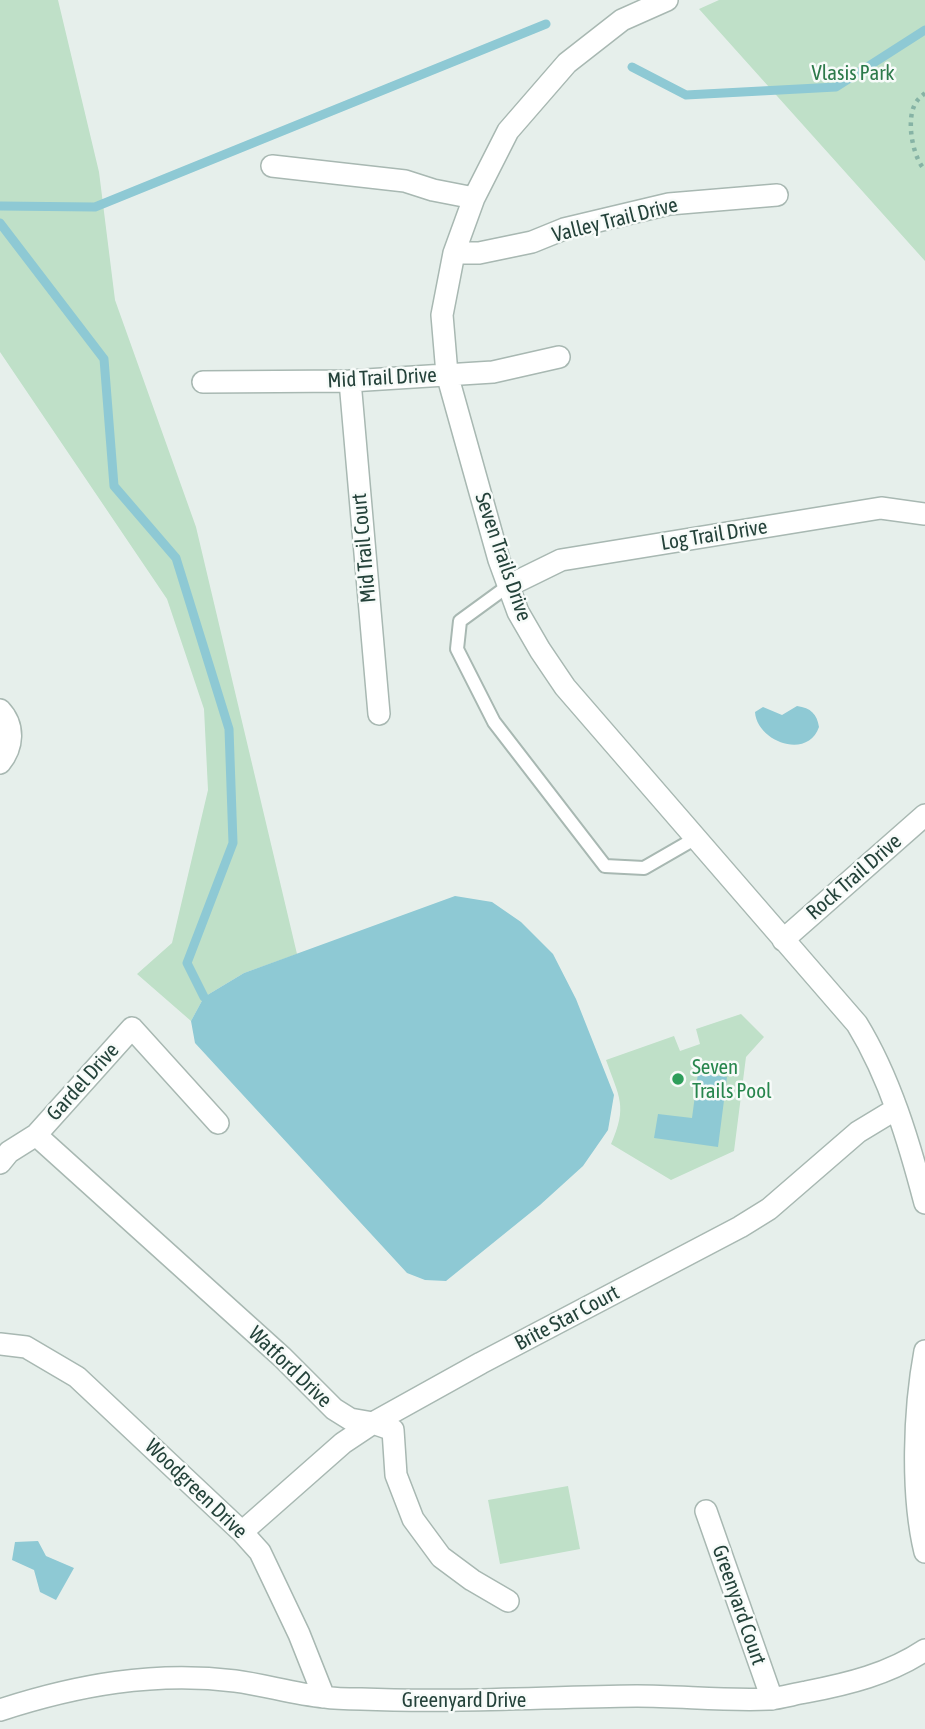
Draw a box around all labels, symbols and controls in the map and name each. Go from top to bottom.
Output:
park label: Vlasis Park [811,60,895,86]
street label: Valley Trail Drive [549,192,681,248]
street label: Mid Trail Drive [327,363,437,393]
street label: Seven Trails Drive [469,489,537,625]
street label: Mid Trail Court [347,492,381,604]
street label: Log Trail Drive [659,514,769,556]
street label: Rock Trail Drive [801,829,907,925]
street label: Gardel Drive [42,1038,124,1126]
place label: Seven Trails Pool [692,1054,772,1104]
marker: Seven Trails Pool [670,1071,686,1087]
street label: Brite Star Court [511,1280,623,1356]
street label: Watford Drive [243,1321,337,1413]
street label: Woodgreen Drive [140,1434,252,1544]
street label: Greenyard Court [707,1542,771,1668]
street label: Greenyard Drive [402,1687,526,1713]

